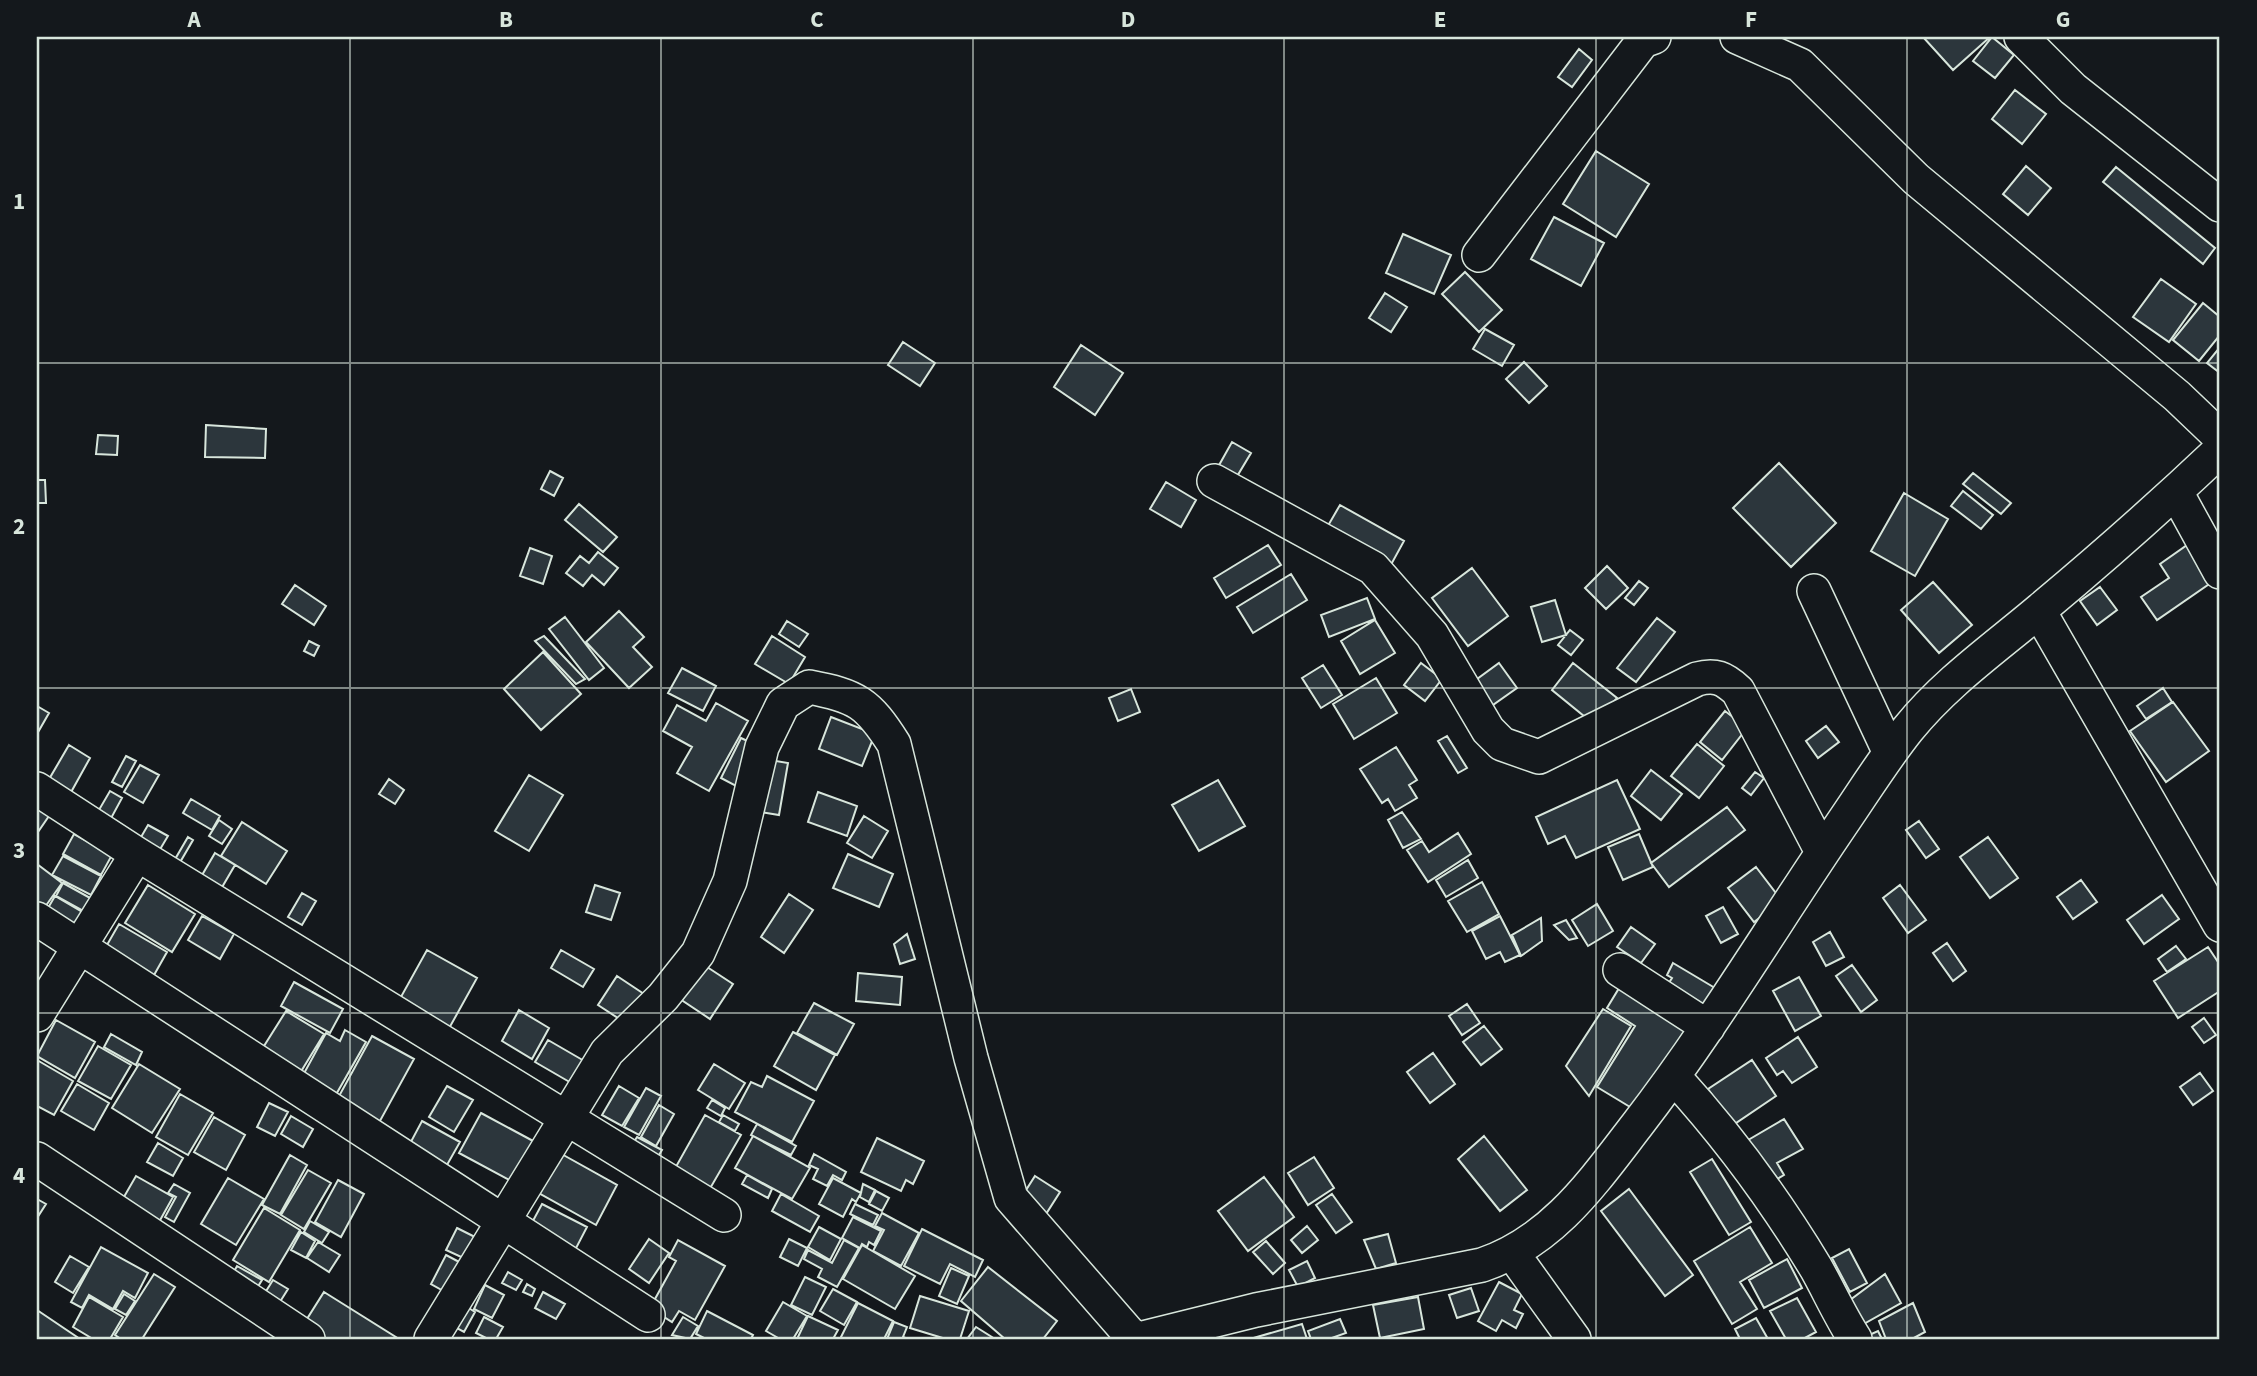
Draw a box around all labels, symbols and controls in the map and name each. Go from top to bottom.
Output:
text: A [186,3,201,36]
text: B [499,3,513,36]
text: C [810,3,824,36]
text: D [1121,3,1135,36]
text: E [1434,3,1446,36]
text: F [1745,3,1757,36]
text: G [2056,3,2070,36]
text: 1 [13,185,25,218]
text: 2 [13,510,25,543]
text: 3 [13,834,25,867]
text: 4 [13,1159,25,1192]

